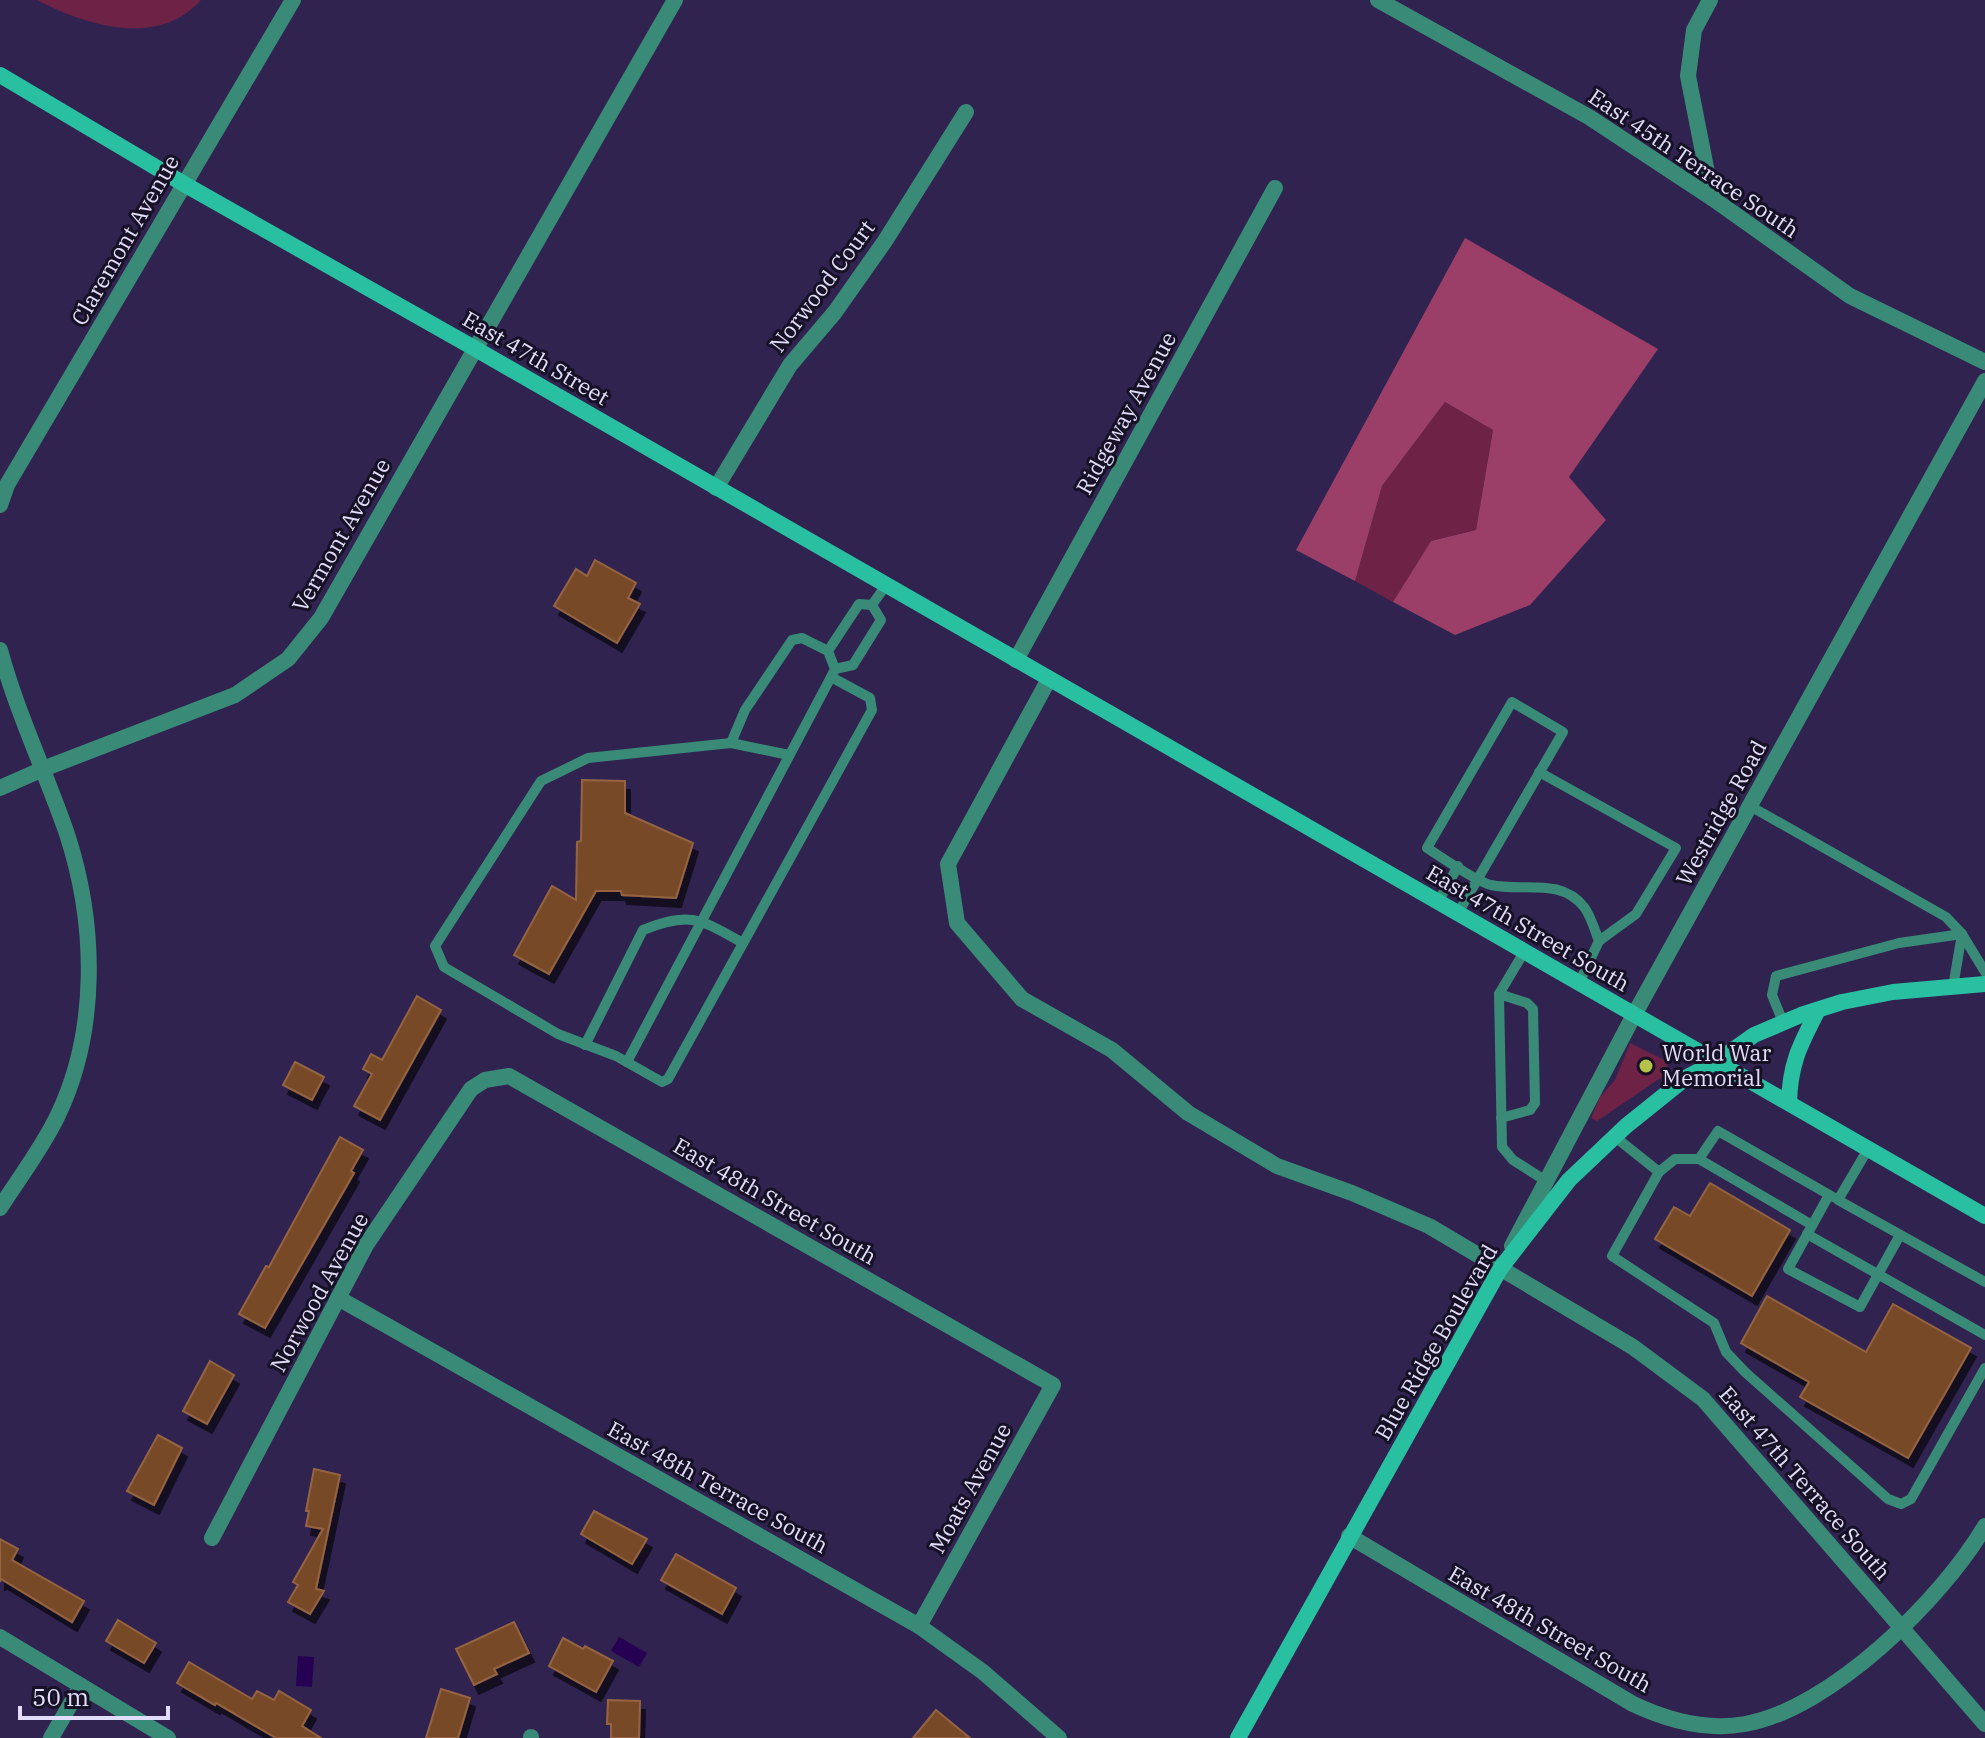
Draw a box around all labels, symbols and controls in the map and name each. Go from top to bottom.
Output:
street label: East 45th Terrace South [1583,81,1805,244]
street label: Claremont Avenue [64,149,185,330]
street label: Norwood Court [762,214,881,358]
street label: East 47th Street [458,304,615,411]
street label: Ridgeway Avenue [1069,326,1182,499]
street label: Vermont Avenue [285,453,396,617]
street label: Westridge Road [1669,735,1772,891]
street label: East 47th Street South [1421,858,1635,998]
place label: World War Memorial [1662,1038,1772,1092]
marker: World War Memorial [1637,1057,1655,1075]
street label: East 48th Street South [668,1131,882,1271]
street label: Norwood Avenue [263,1207,374,1377]
street label: Blue Ridge Boulevard [1368,1239,1503,1445]
street label: East 47th Terrace South [1713,1380,1898,1586]
street label: East 48th Terrace South [603,1414,834,1559]
street label: Moats Avenue [922,1418,1017,1558]
street label: East 48th Street South [1443,1559,1657,1699]
scale bar [20,1670,168,1720]
text: 50 m [32,1681,89,1713]

